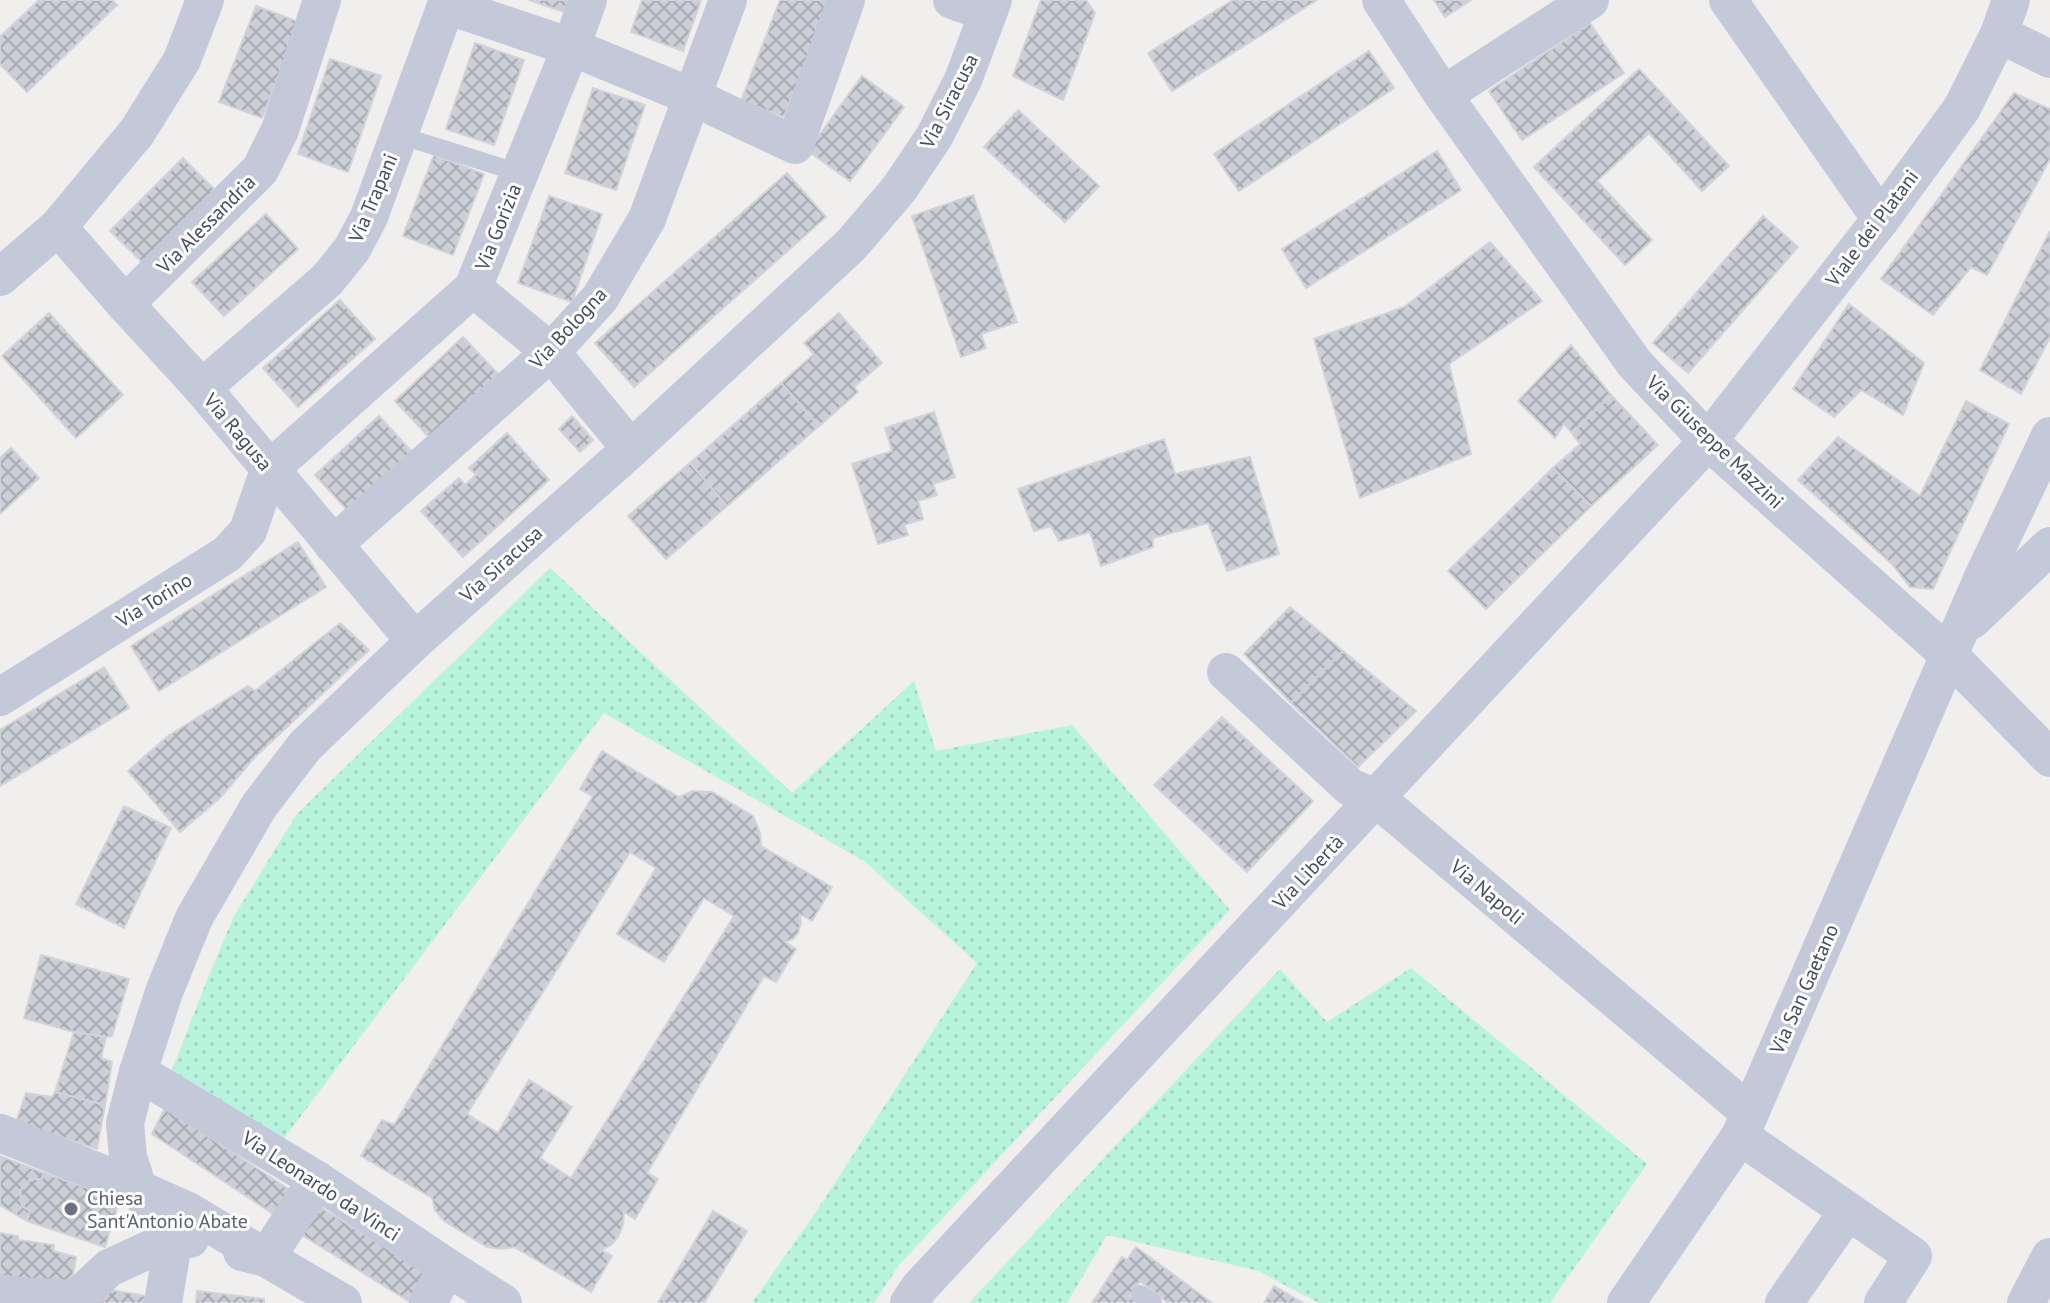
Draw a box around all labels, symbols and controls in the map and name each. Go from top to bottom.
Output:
street label: Via Siracusa [914,49,984,154]
street label: Via Trapani [342,150,403,247]
street label: Viale dei Platani [1819,164,1924,292]
street label: Via Alessandria [150,169,261,280]
street label: Via Gorizia [468,180,527,275]
street label: Via Bologna [523,282,612,375]
street label: Via Giuseppe Mazzini [1640,369,1789,514]
street label: Via Ragusa [197,387,278,476]
street label: Via Siracusa [453,520,548,609]
street label: Via Torino [110,567,197,634]
street label: Via Libertà [1266,829,1349,916]
street label: Via Napoli [1444,853,1529,930]
street label: Via San Gaetano [1763,920,1844,1059]
street label: Via Leonardo da Vinci [236,1125,405,1247]
place label: Chiesa Sant'Antonio Abate [87,1185,248,1234]
marker: Chiesa Sant'Antonio Abate [62,1200,80,1218]

